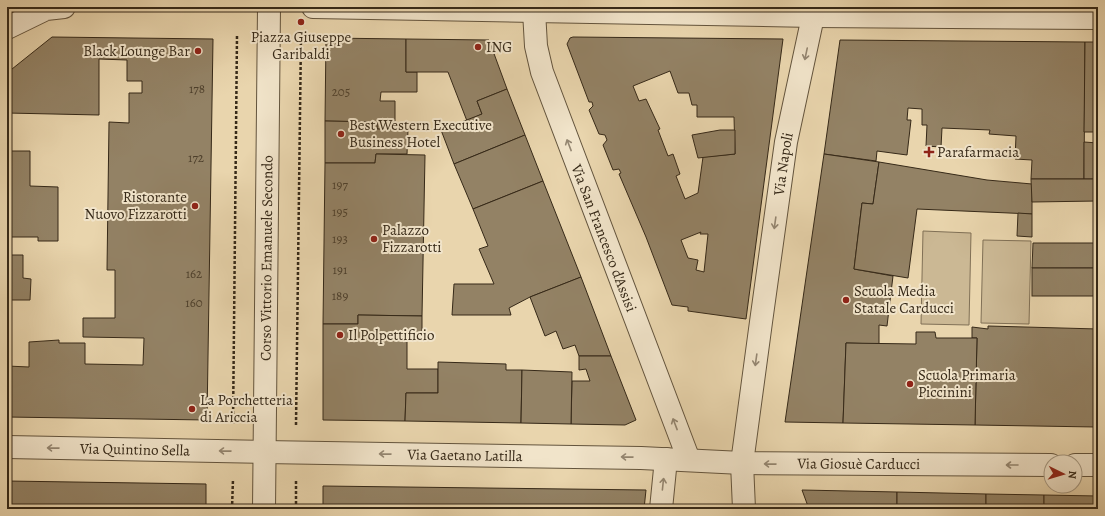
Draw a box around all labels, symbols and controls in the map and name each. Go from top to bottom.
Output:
marker: Piazza Giuseppe Garibaldi [296,17,306,27]
place label: Piazza Giuseppe Garibaldi [251,27,352,64]
place label: ING [486,37,512,57]
place label: Black Lounge Bar [83,41,190,61]
marker: ING [473,42,483,52]
marker: Black Lounge Bar [193,46,203,56]
one-way arrow [801,47,809,60]
house number: 178 [189,80,205,97]
house number: 205 [332,83,350,100]
place label: Best Western Executive Business Hotel [349,115,492,152]
marker: Best Western Executive Business Hotel [336,129,346,139]
street label: Via Napoli [769,130,798,198]
one-way arrow [565,140,573,152]
place label: Parafarmacia [937,142,1019,162]
marker: Parafarmacia [924,147,934,157]
house number: 172 [188,149,204,166]
street label: Corso Vittorio Emanuele Secondo [255,155,278,361]
street label: Via San Francesco d'Assisi [566,160,641,315]
house number: 197 [332,176,348,193]
place label: Ristorante Nuovo Fizzarotti [84,187,187,224]
marker: Ristorante Nuovo Fizzarotti [190,201,200,211]
house number: 195 [332,203,348,220]
one-way arrow [771,216,779,229]
place label: Palazzo Fizzarotti [382,220,442,257]
house number: 193 [332,230,348,247]
marker: Palazzo Fizzarotti [369,234,379,244]
house number: 191 [333,261,348,278]
house number: 162 [186,265,202,282]
place label: Scuola Media Statale Carducci [854,281,954,318]
house number: 189 [332,287,348,304]
house number: 160 [185,294,203,311]
marker: Scuola Media Statale Carducci [841,295,851,305]
place label: Il Polpettificio [348,325,434,345]
marker: Il Polpettificio [335,330,345,340]
one-way arrow [752,354,760,367]
place label: Scuola Primaria Piccinini [918,365,1016,402]
marker: Scuola Primaria Piccinini [905,379,915,389]
place label: La Porchetteria di Ariccia [200,390,293,427]
marker: La Porchetteria di Ariccia [187,404,197,414]
one-way arrow [671,419,679,431]
street label: Via Quintino Sella [79,438,190,461]
one-way arrow [47,444,60,452]
street label: Via Gaetano Latilla [406,444,523,466]
one-way arrow [219,447,232,455]
one-way arrow [379,450,392,457]
street label: Via Giosuè Carducci [796,453,920,474]
one-way arrow [621,454,634,461]
north arrow [1043,454,1083,494]
one-way arrow [764,460,777,468]
one-way arrow [1006,461,1019,469]
text: N [1065,470,1080,479]
one-way arrow [660,478,667,491]

